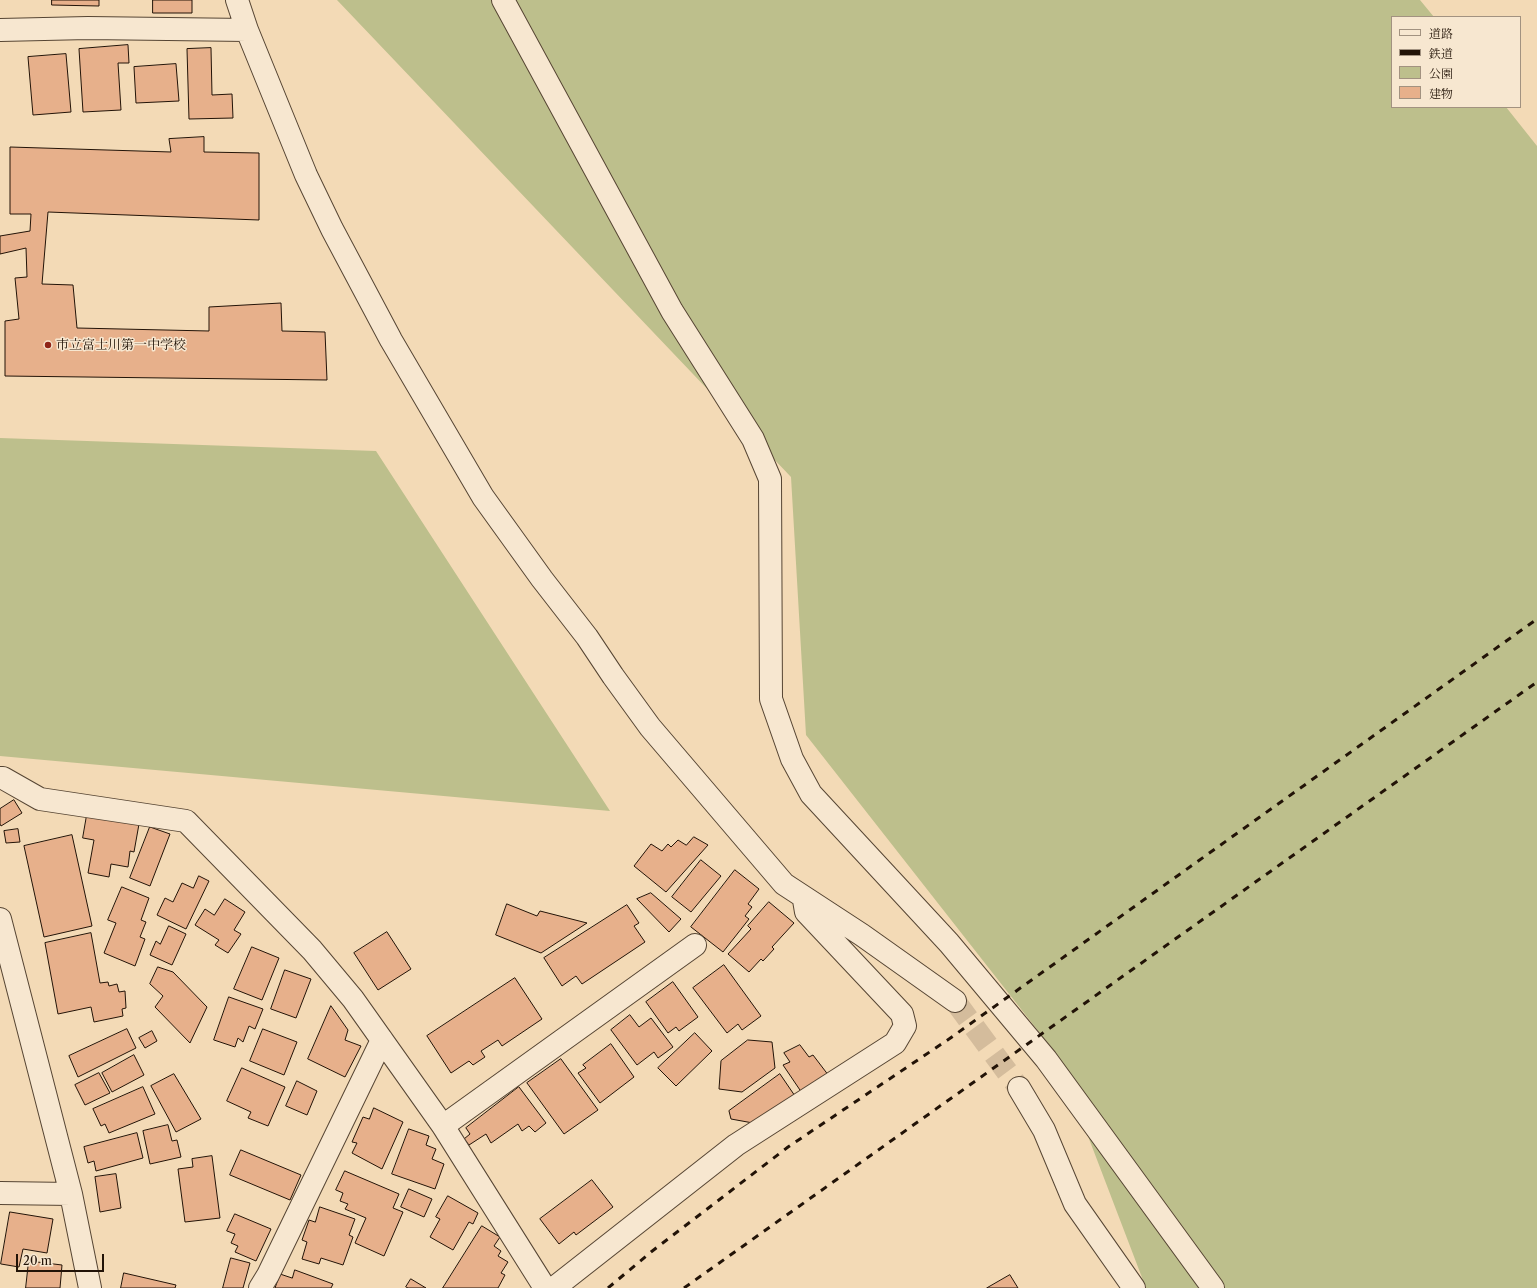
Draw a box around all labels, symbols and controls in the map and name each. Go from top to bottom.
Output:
legend [1391,16,1521,108]
text: 道路 [1429,26,1453,41]
text: 鉄道 [1429,46,1453,61]
text: 公園 [1429,66,1453,81]
text: 建物 [1429,86,1453,101]
place label: 市立富士川第一中学校 [56,337,186,353]
marker: 市立富士川第一中学校 [43,340,53,350]
scale bar [18,1246,106,1272]
text: 20 m [23,1253,52,1268]

